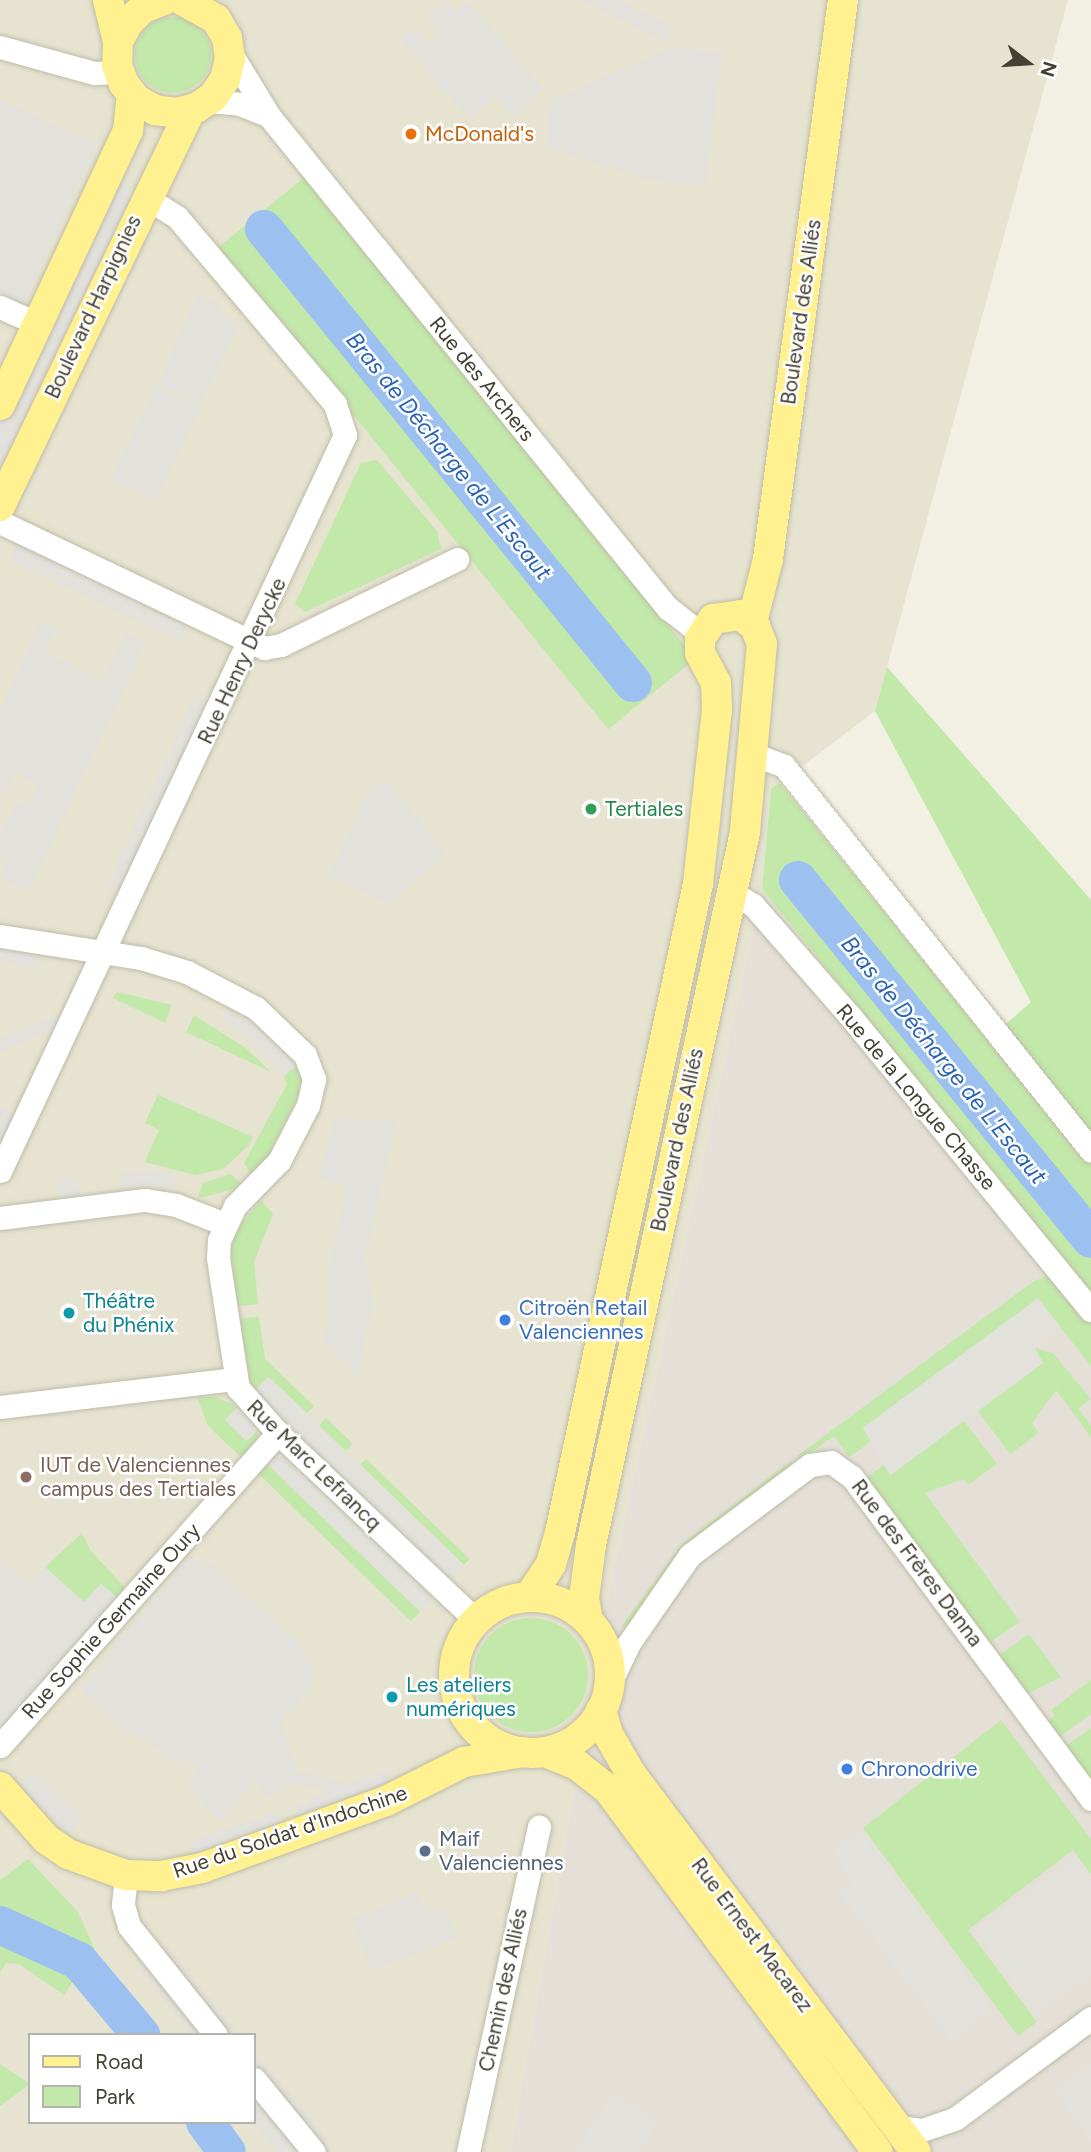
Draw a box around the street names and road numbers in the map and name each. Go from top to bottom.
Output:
street label: Boulevard Harpignies [39,211,147,403]
street label: Boulevard des Alliés [776,218,826,406]
street label: Rue des Archers [424,312,540,446]
street label: Rue Henry Derycke [192,574,292,748]
street label: Rue de la Longue Chasse [831,999,1001,1195]
street label: Boulevard des Alliés [645,1046,709,1234]
street label: Rue Marc Lefrancq [242,1395,386,1535]
street label: Rue des Frères Danna [846,1474,988,1652]
street label: Rue Sophie Germaine Oury [16,1518,206,1724]
street label: Rue du Soldat d'Indochine [170,1780,410,1884]
street label: Rue Ernest Macarez [686,1853,818,2017]
street label: Chemin des Alliés [473,1906,533,2074]

